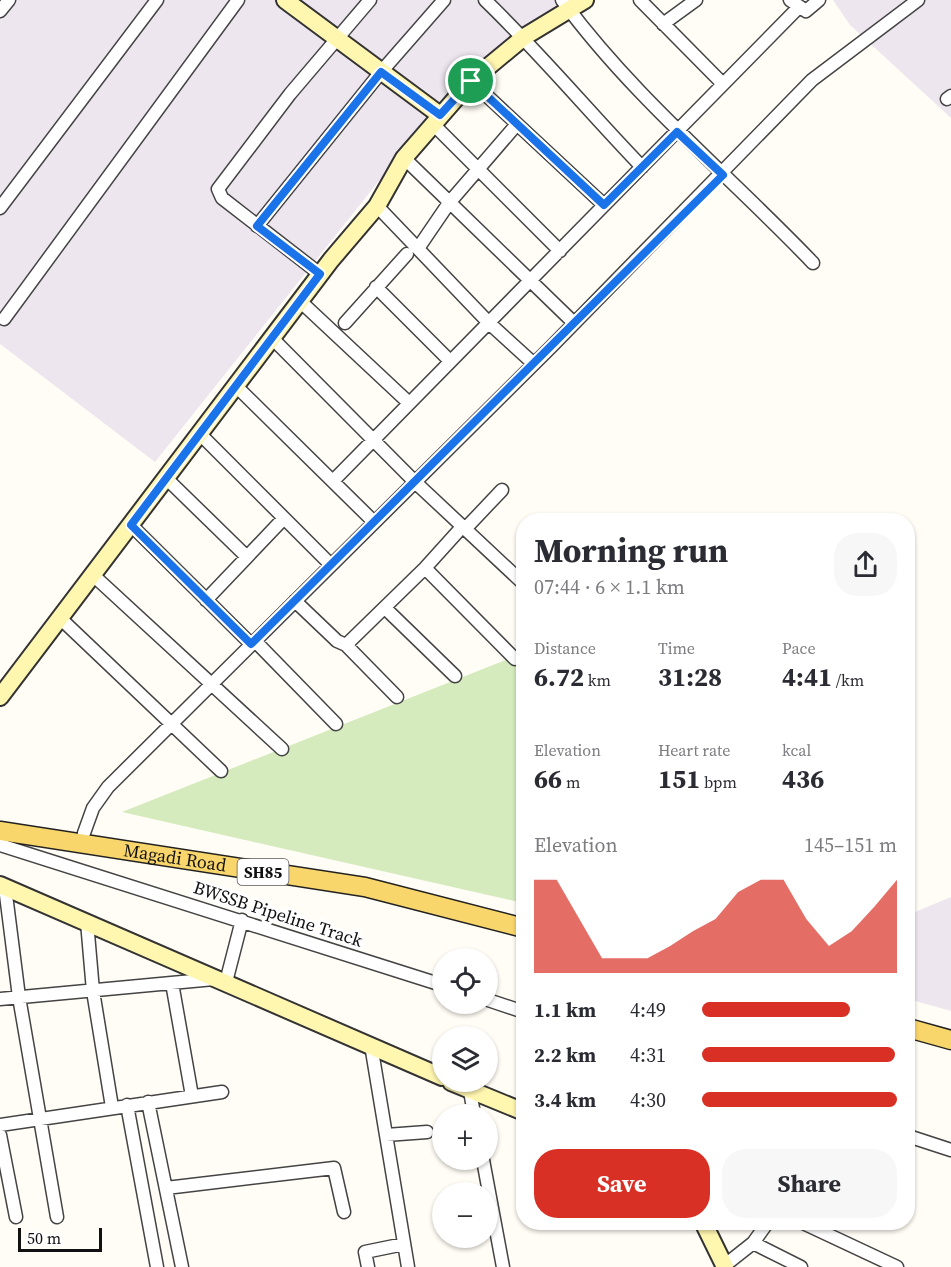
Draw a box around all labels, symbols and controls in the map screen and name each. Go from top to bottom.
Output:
pin [445,55,496,106]
icon: arrive [454,64,487,97]
text: Morning run [534,528,728,573]
button: share [834,533,897,596]
text: 07:44 · 6 × 1.1 km [534,573,685,601]
text: Distance [534,637,596,659]
text: Time [658,637,695,659]
text: Pace [782,637,816,659]
text: 6.72 [534,659,584,695]
text: 31:28 [658,659,722,695]
text: 4:41 [782,659,832,695]
text: km [584,669,611,691]
text: /km [832,669,864,691]
text: Elevation [534,739,601,761]
text: Heart rate [658,739,730,761]
text: kcal [782,739,811,761]
text: 66 [534,761,562,797]
text: 151 [658,761,700,797]
text: 436 [782,761,824,797]
text: m [562,771,580,793]
text: bpm [700,771,737,793]
text: Elevation [534,831,618,859]
text: 145–151 m [804,831,897,859]
street label: Magadi Road [122,837,228,878]
road number: SH85 [238,859,288,885]
street label: BWSSB Pipeline Track [190,874,366,953]
map controls [432,948,498,1248]
button: locate [432,948,498,1014]
text: 1.1 km [534,996,596,1024]
text: 4:49 [630,996,666,1024]
button: layers [432,1026,498,1092]
text: 2.2 km [534,1041,596,1069]
text: 4:31 [630,1041,666,1069]
text: 3.4 km [534,1086,596,1114]
text: 4:30 [630,1086,666,1114]
button: + [432,1104,498,1170]
button: Save [534,1149,710,1218]
button: Share [722,1149,897,1218]
button: − [432,1182,498,1248]
scale bar [18,1225,102,1252]
text: 50 m [27,1227,61,1249]

